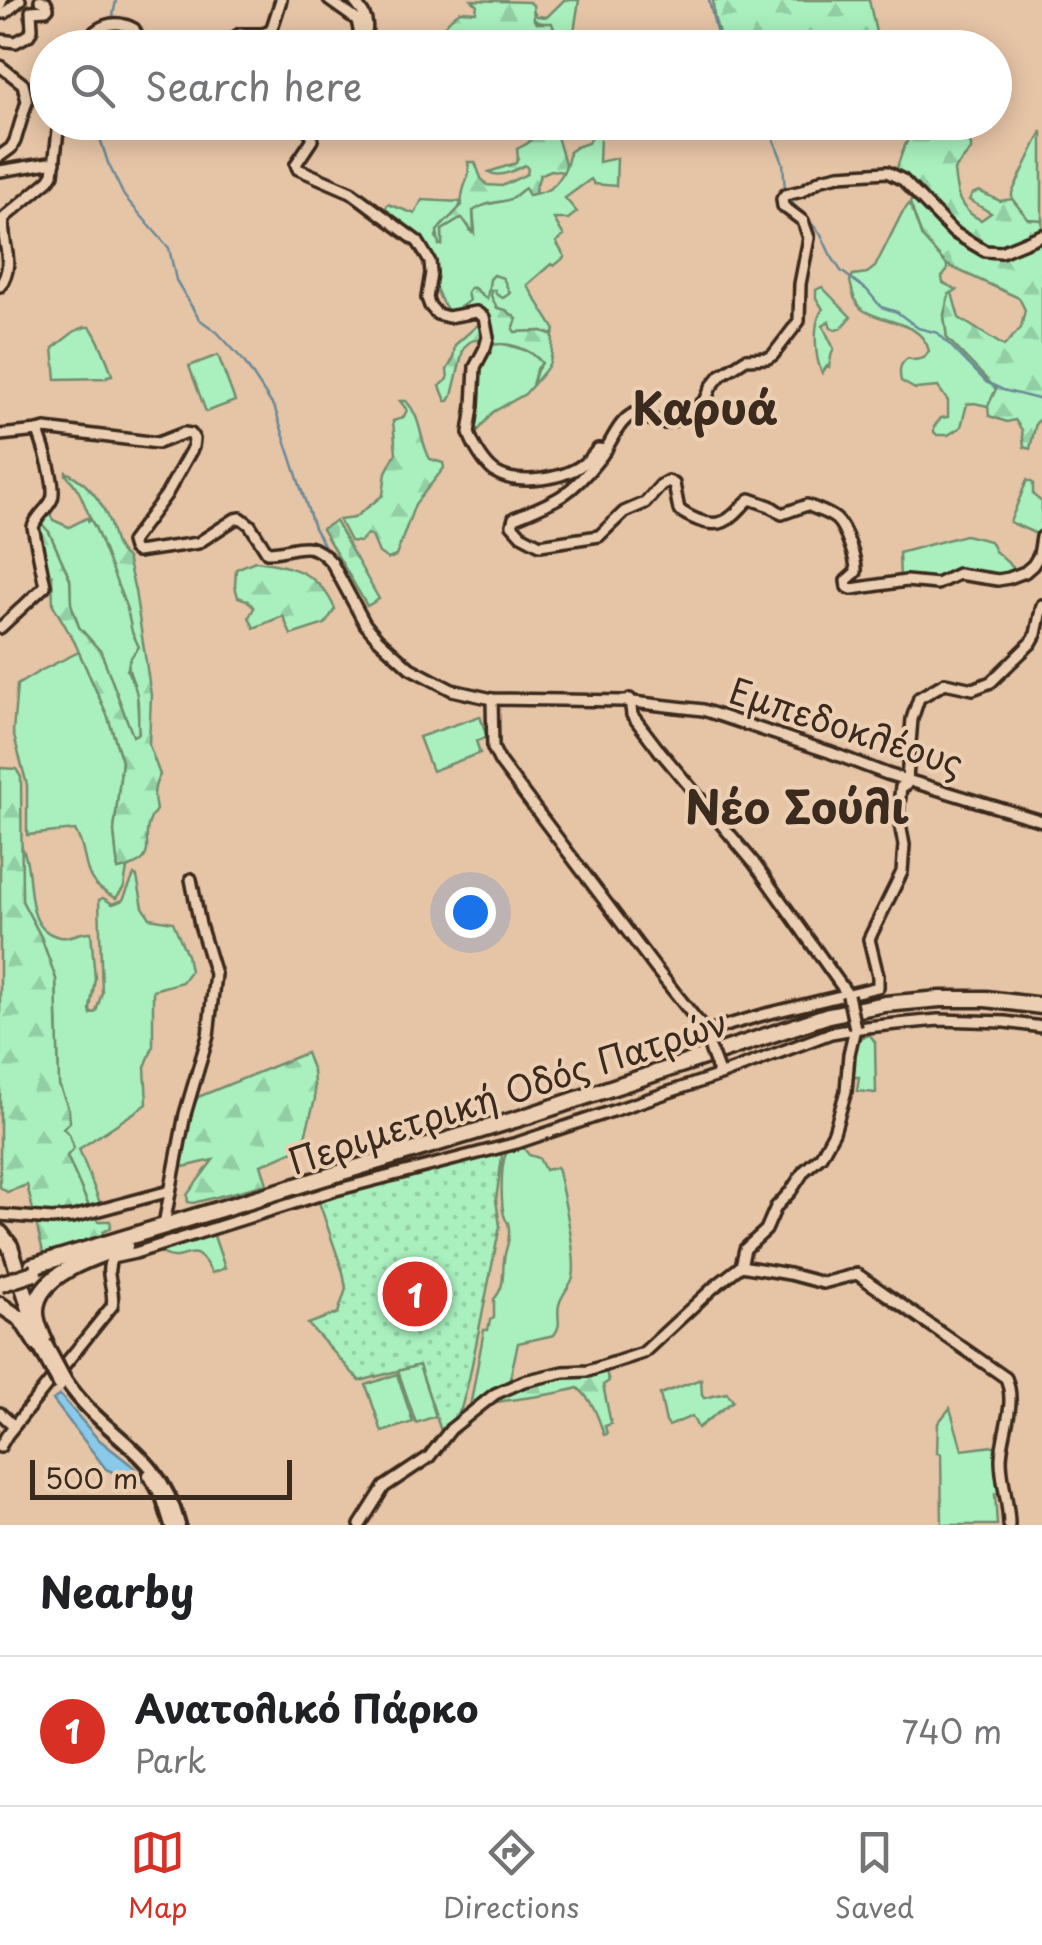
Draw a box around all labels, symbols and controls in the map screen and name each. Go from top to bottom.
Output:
search box [30,30,1012,140]
text: Search here [145,57,362,114]
icon: search [65,58,120,113]
district label: Καρυά [632,372,778,440]
street label: Εμπεδοκλέους [723,663,971,788]
district label: Νέο Σούλι [685,771,909,839]
your location [445,887,496,938]
street label: Περιμετρική Οδός Πατρών [280,994,734,1187]
pin: 1 [382,1256,448,1332]
scale bar [30,1455,292,1500]
text: 500 m [45,1456,138,1499]
text: Nearby [40,1559,194,1622]
text: Ανατολικό Πάρκο [135,1679,478,1736]
text: 1 [65,1707,80,1755]
text: 740 m [901,1707,1002,1755]
text: Park [135,1736,207,1784]
tab: Map [128,1825,188,1928]
tab: Directions [443,1825,579,1928]
tab: Saved [835,1825,914,1928]

